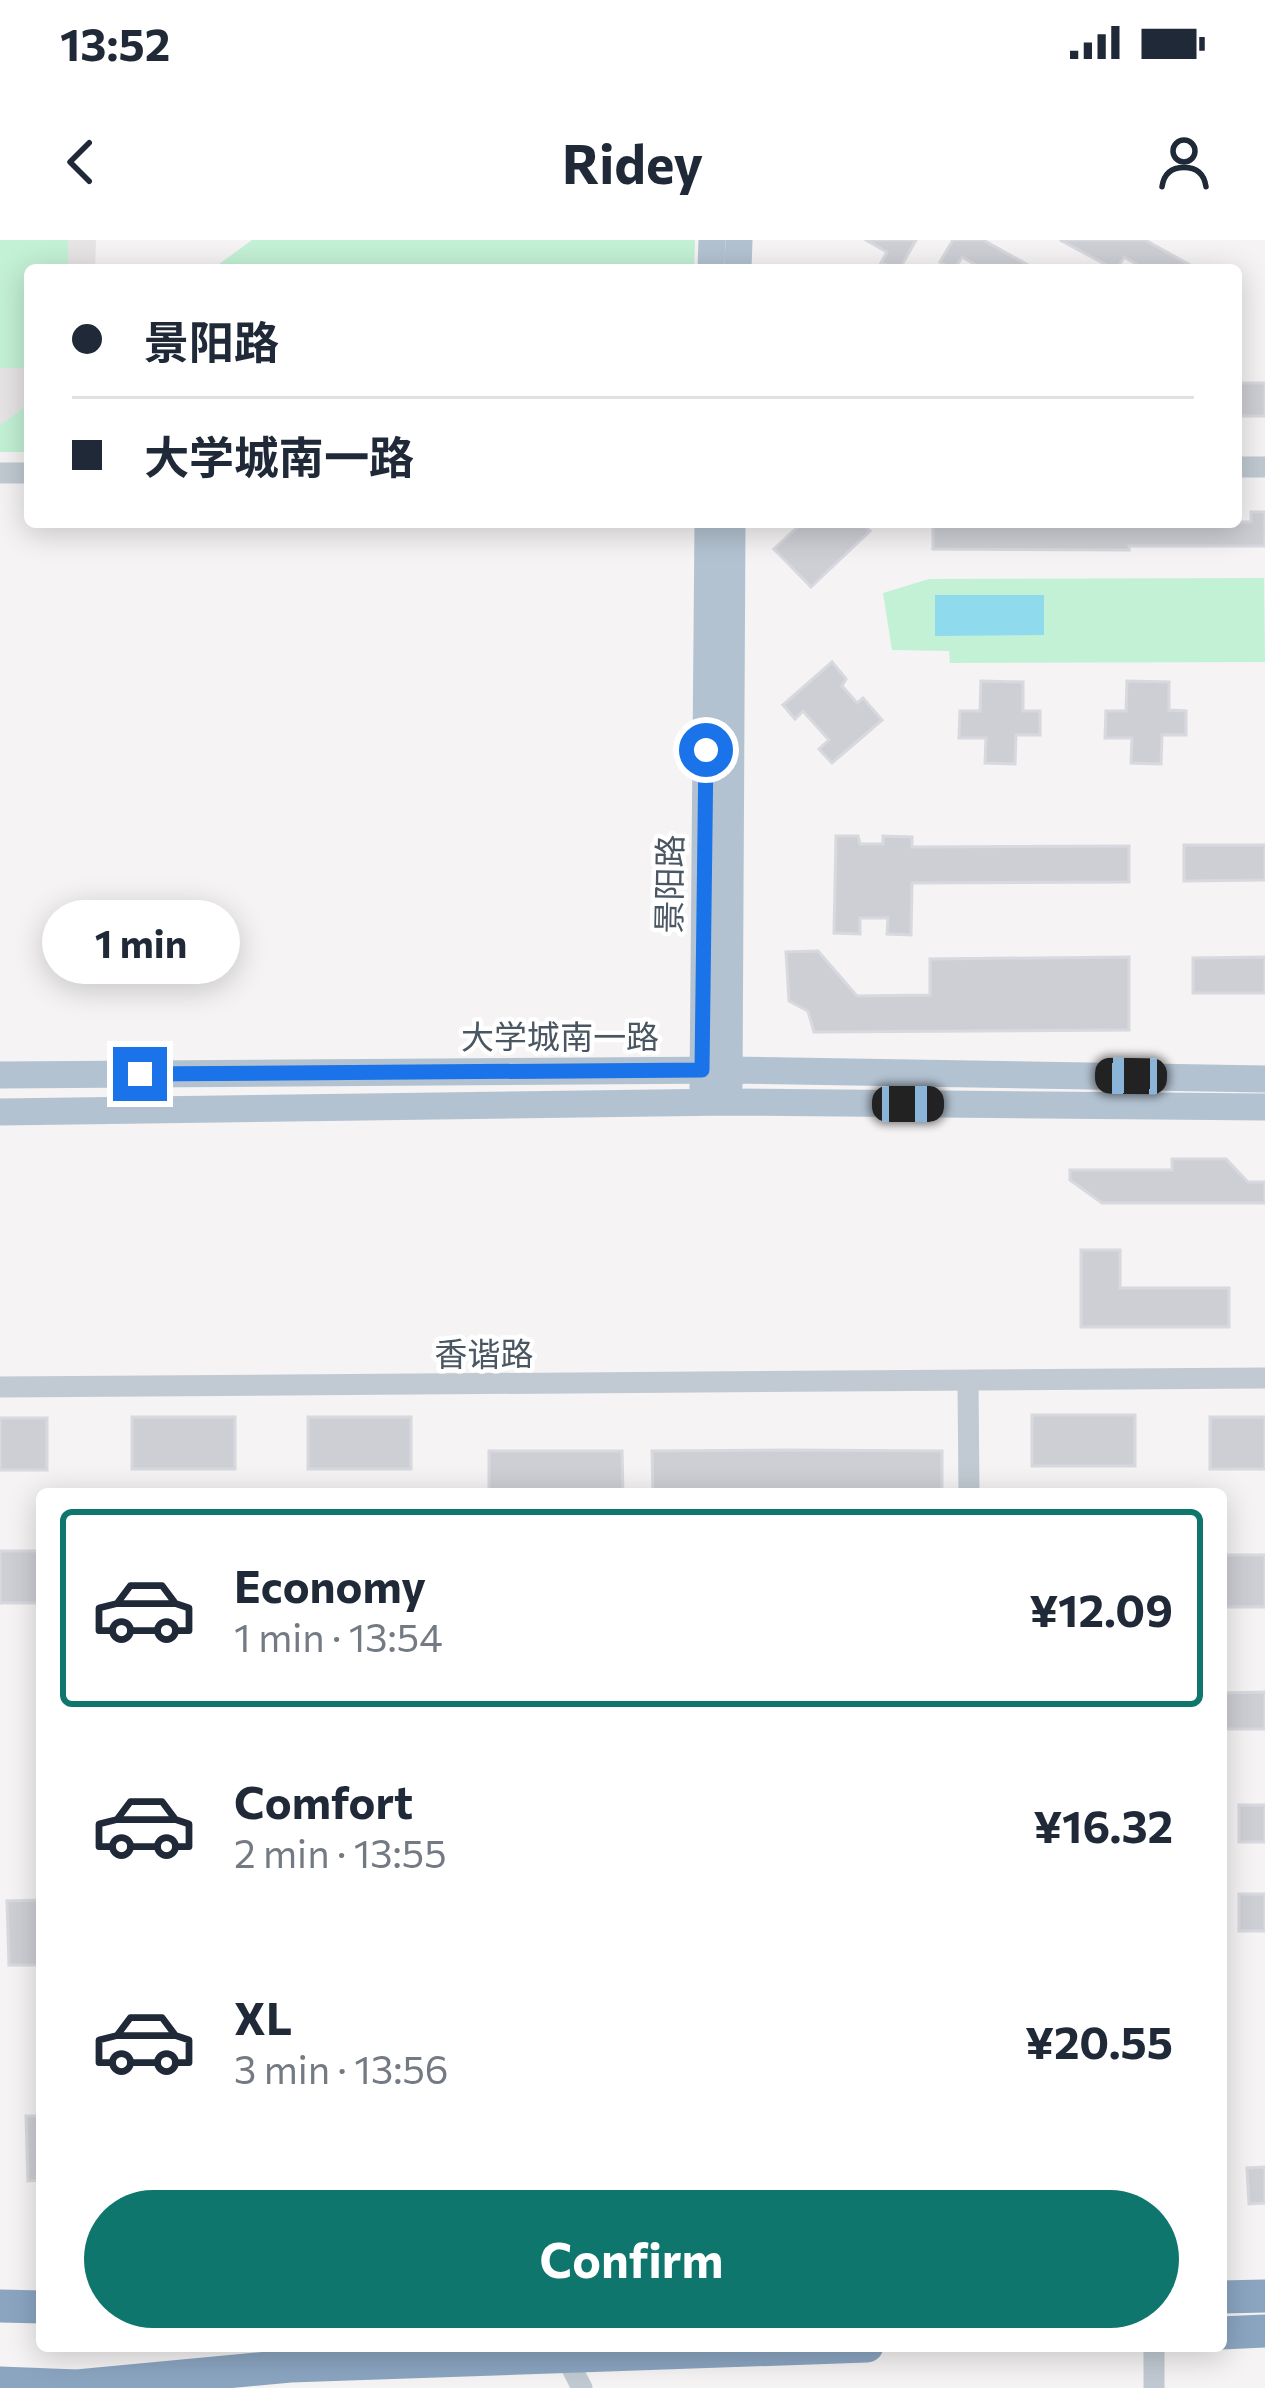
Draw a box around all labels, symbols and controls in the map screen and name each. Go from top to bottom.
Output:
text: 13:52 [60,15,170,70]
icon: back [48,129,114,195]
text: Ridey [562,129,703,195]
icon: person [1151,129,1217,195]
text: 景阳路 [144,313,279,368]
text: 大学城南一路 [144,428,414,483]
route start [679,723,733,777]
street label: 景阳路 [647,834,689,934]
callout: 1 min [41,900,239,984]
text: 1 min [95,918,187,966]
street label: 大学城南一路 [461,1015,659,1056]
route end [113,1047,167,1101]
car [1095,1057,1167,1095]
car [872,1086,944,1122]
street label: 香谐路 [435,1332,534,1373]
icon: car [90,1554,198,1662]
text: Economy [234,1557,426,1612]
text: ¥12.09 [1029,1581,1173,1636]
text: 1 min · 13:54 [234,1612,443,1660]
icon: car [90,1770,198,1878]
text: Comfort [234,1773,413,1828]
text: ¥16.32 [1033,1797,1173,1852]
text: 2 min · 13:55 [234,1828,447,1876]
icon: car [90,1986,198,2094]
text: XL [234,1989,292,2044]
text: ¥20.55 [1025,2013,1173,2068]
text: 3 min · 13:56 [234,2044,448,2092]
button: Confirm [84,2190,1179,2328]

